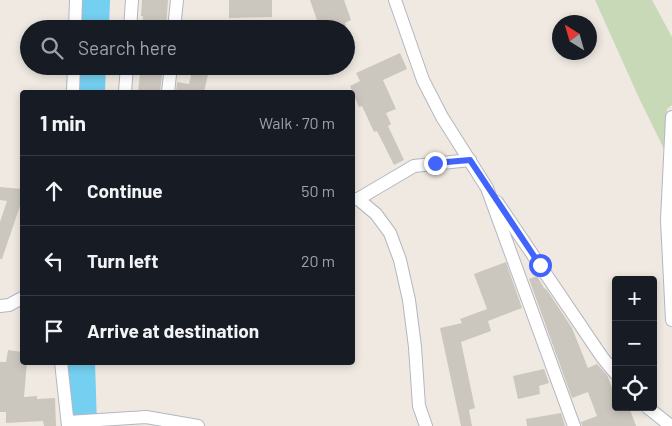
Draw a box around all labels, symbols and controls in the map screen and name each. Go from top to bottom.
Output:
north arrow [552,15,597,60]
search box [20,20,355,75]
icon: search [38,34,66,62]
text: Search here [78,36,177,59]
text: 1 min [40,110,86,135]
text: Walk · 70 m [259,113,335,132]
route end [424,152,447,175]
icon: ahead [40,177,68,205]
text: Continue [87,179,163,202]
text: 50 m [301,181,335,200]
icon: left [40,247,68,275]
text: Turn left [87,249,158,272]
text: 20 m [301,251,335,270]
route start [529,254,552,277]
map controls [612,276,657,411]
button: + [612,276,657,321]
icon: arrive [40,317,68,345]
text: Arrive at destination [87,319,259,342]
button: − [612,321,657,366]
button: locate [612,366,657,411]

